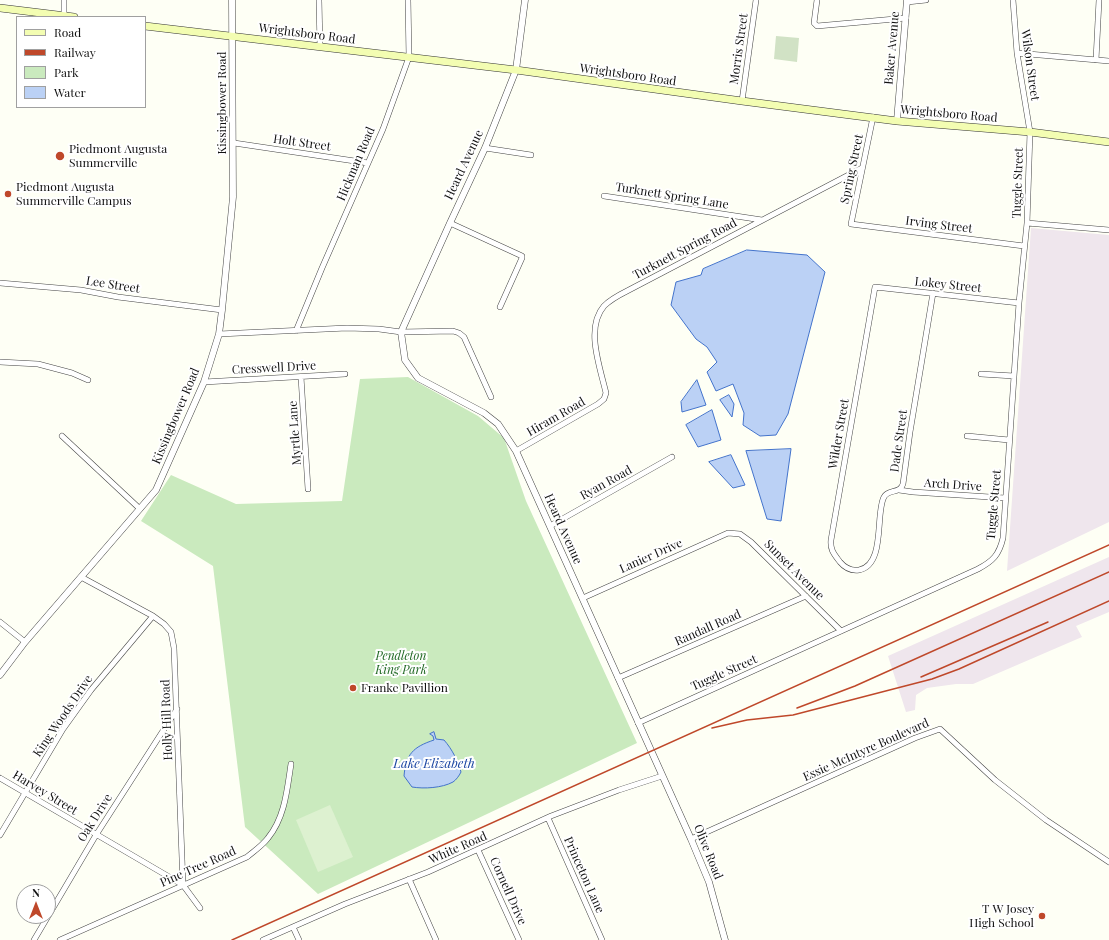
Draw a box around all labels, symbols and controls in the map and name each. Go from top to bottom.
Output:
street label: Baker Avenue [882,11,902,85]
street label: Morris Street [727,13,751,85]
legend [16,16,146,108]
street label: Wrightsboro Road [258,21,356,47]
text: Road [54,24,81,40]
street label: Wilson Street [1018,28,1042,102]
text: Railway [54,44,96,60]
street label: Kissingbower Road [215,51,229,155]
street label: Wrightsboro Road [579,61,677,89]
text: Park [54,64,79,80]
text: Water [54,84,86,100]
street label: Wrightsboro Road [900,103,998,125]
street label: Hickman Road [334,125,378,203]
street label: Heard Avenue [442,128,486,202]
street label: Holt Street [272,132,332,154]
street label: Spring Street [838,133,866,205]
place label: Piedmont Augusta Summerville [69,142,167,170]
street label: Tuggle Street [1010,147,1026,219]
marker: Piedmont Augusta Summerville [54,150,66,162]
place label: Piedmont Augusta Summerville Campus [16,180,132,208]
street label: Turknett Spring Lane [614,180,730,212]
marker: Piedmont Augusta Summerville Campus [3,189,13,199]
street label: Irving Street [905,214,973,236]
street label: Turknett Spring Road [631,216,739,282]
street label: Lee Street [85,274,141,296]
street label: Lokey Street [914,274,982,296]
street label: Cresswell Drive [231,359,317,377]
street label: Kissingbower Road [149,366,203,466]
street label: Hiram Road [524,395,588,439]
street label: Wilder Street [826,398,852,470]
street label: Myrtle Lane [286,400,304,466]
street label: Dade Street [887,409,911,473]
street label: Ryan Road [578,463,634,503]
street label: Tuggle Street [984,469,1004,541]
street label: Arch Drive [924,476,982,494]
street label: Heard Avenue [541,492,585,566]
street label: Lanier Drive [617,536,685,576]
street label: Sunset Avenue [761,537,827,603]
street label: Randall Road [673,607,743,649]
park label: Pendleton King Park [375,649,427,677]
street label: Tuggle Street [689,652,759,694]
street label: King Woods Drive [30,672,96,760]
street label: Holly Hill Road [158,679,176,761]
place label: Franke Pavillion [361,681,448,695]
marker: Franke Pavillion [348,683,358,693]
street label: Essie McIntyre Boulevard [801,716,931,784]
water label: Lake Elizabeth [393,756,475,772]
street label: Harvey Street [10,768,80,818]
street label: Oak Drive [75,791,115,845]
street label: Olive Road [690,822,726,882]
street label: White Road [427,829,489,867]
street label: Princeton Lane [561,835,607,915]
street label: Pine Tree Road [158,844,238,890]
street label: Cornell Drive [487,855,529,927]
north arrow [16,884,56,924]
text: N [32,885,40,900]
place label: T W Josey High School [969,902,1034,930]
marker: T W Josey High School [1037,911,1047,921]

